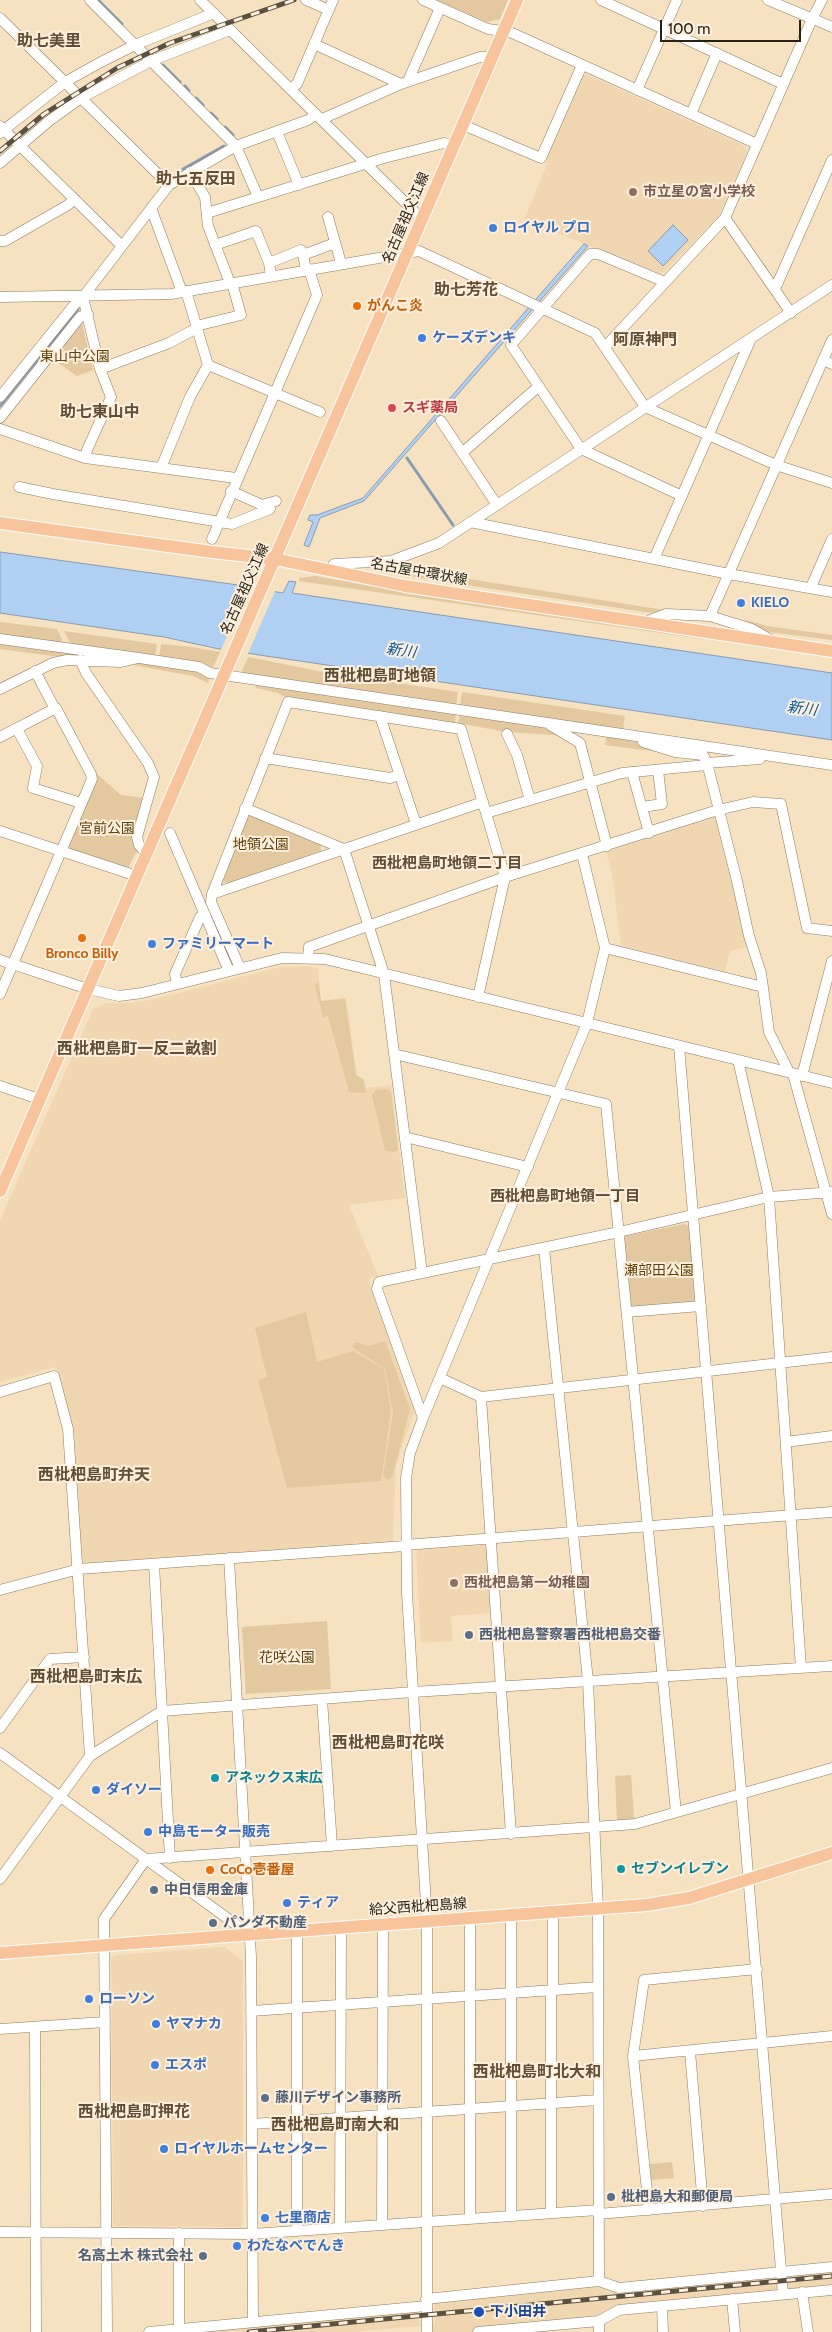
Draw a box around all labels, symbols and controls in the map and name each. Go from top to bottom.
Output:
scale bar [662,10,803,42]
text: 100 m [668,20,710,38]
district label: 助七美里 [17,31,81,51]
district label: 助七五反田 [156,169,236,189]
street label: 名古屋祖父江線 [379,170,433,266]
place label: 市立星の宮小学校 [643,184,755,200]
marker: 市立星の宮小学校 [627,186,639,198]
place label: ロイヤル プロ [503,220,590,236]
marker: ロイヤル プロ [487,222,499,234]
district label: 助七芳花 [434,280,498,300]
place label: がんこ炎 [367,298,423,314]
marker: がんこ炎 [351,300,363,312]
place label: ケーズデンキ [432,330,516,346]
district label: 阿原神門 [613,330,677,350]
marker: ケーズデンキ [416,332,428,344]
park label: 東山中公園 [40,349,110,365]
place label: スギ薬局 [402,400,458,416]
district label: 助七東山中 [60,402,140,422]
marker: スギ薬局 [386,402,398,414]
street label: 名古屋祖父江線 [217,541,273,637]
street label: 名古屋中環状線 [369,555,469,589]
place label: KIELO [751,595,789,611]
marker: KIELO [735,597,747,609]
water label: 新川 [385,640,417,662]
district label: 西枇杷島町地領 [324,666,436,686]
water label: 新川 [786,698,818,720]
park label: 宮前公園 [79,821,135,837]
park label: 地領公園 [233,837,289,853]
district label: 西枇杷島町地領二丁目 [372,855,522,873]
marker: Bronco Billy [76,932,88,944]
place label: ファミリーマート [162,936,274,952]
marker: ファミリーマート [146,938,158,950]
place label: Bronco Billy [45,946,119,962]
district label: 西枇杷島町一反二畝割 [57,1039,217,1059]
district label: 西枇杷島町地領一丁目 [490,1188,640,1206]
park label: 瀬部田公園 [624,1263,694,1279]
district label: 西枇杷島町弁天 [38,1465,150,1485]
place label: 西枇杷島第一幼稚園 [464,1575,590,1591]
marker: 西枇杷島第一幼稚園 [448,1577,460,1589]
place label: 西枇杷島警察署西枇杷島交番 [479,1627,661,1643]
marker: 西枇杷島警察署西枇杷島交番 [463,1629,475,1641]
park label: 花咲公園 [259,1650,315,1666]
district label: 西枇杷島町末広 [30,1667,142,1687]
district label: 西枇杷島町花咲 [332,1733,444,1753]
place label: アネックス末広 [225,1770,323,1786]
marker: アネックス末広 [209,1772,221,1784]
place label: ダイソー [106,1782,162,1798]
marker: ダイソー [90,1784,102,1796]
place label: 中島モーター販売 [158,1824,270,1840]
marker: 中島モーター販売 [142,1826,154,1838]
place label: セブンイレブン [631,1861,729,1877]
place label: CoCo壱番屋 [220,1862,295,1878]
marker: セブンイレブン [615,1863,627,1875]
marker: CoCo壱番屋 [204,1864,216,1876]
place label: 中日信用金庫 [164,1882,248,1898]
marker: 中日信用金庫 [148,1884,160,1896]
place label: ティア [297,1895,339,1911]
street label: 給父西枇杷島線 [369,1895,467,1919]
marker: ティア [281,1897,293,1909]
place label: パンダ不動産 [223,1915,307,1931]
marker: パンダ不動産 [207,1917,219,1929]
place label: ローソン [99,1991,155,2007]
marker: ローソン [83,1993,95,2005]
place label: ヤマナカ [166,2016,222,2032]
marker: ヤマナカ [150,2018,162,2030]
place label: エスポ [165,2057,207,2073]
marker: エスポ [149,2059,161,2071]
district label: 西枇杷島町北大和 [473,2062,601,2082]
place label: 藤川デザイン事務所 [275,2090,401,2106]
marker: 藤川デザイン事務所 [259,2092,271,2104]
district label: 西枇杷島町押花 [78,2102,190,2122]
district label: 西枇杷島町南大和 [271,2115,399,2135]
place label: ロイヤルホームセンター [174,2141,328,2157]
marker: ロイヤルホームセンター [158,2143,170,2155]
place label: 枇杷島大和郵便局 [621,2189,733,2205]
marker: 枇杷島大和郵便局 [605,2191,617,2203]
place label: 七里商店 [275,2210,331,2226]
marker: 七里商店 [259,2212,271,2224]
place label: わたなべでんき [247,2238,345,2254]
marker: わたなべでんき [231,2240,243,2252]
place label: 名高土木 株式会社 [78,2248,193,2264]
marker: 名高土木 株式会社 [197,2250,209,2262]
place label: 下小田井 [490,2304,546,2320]
marker: 下小田井 [472,2305,486,2319]

